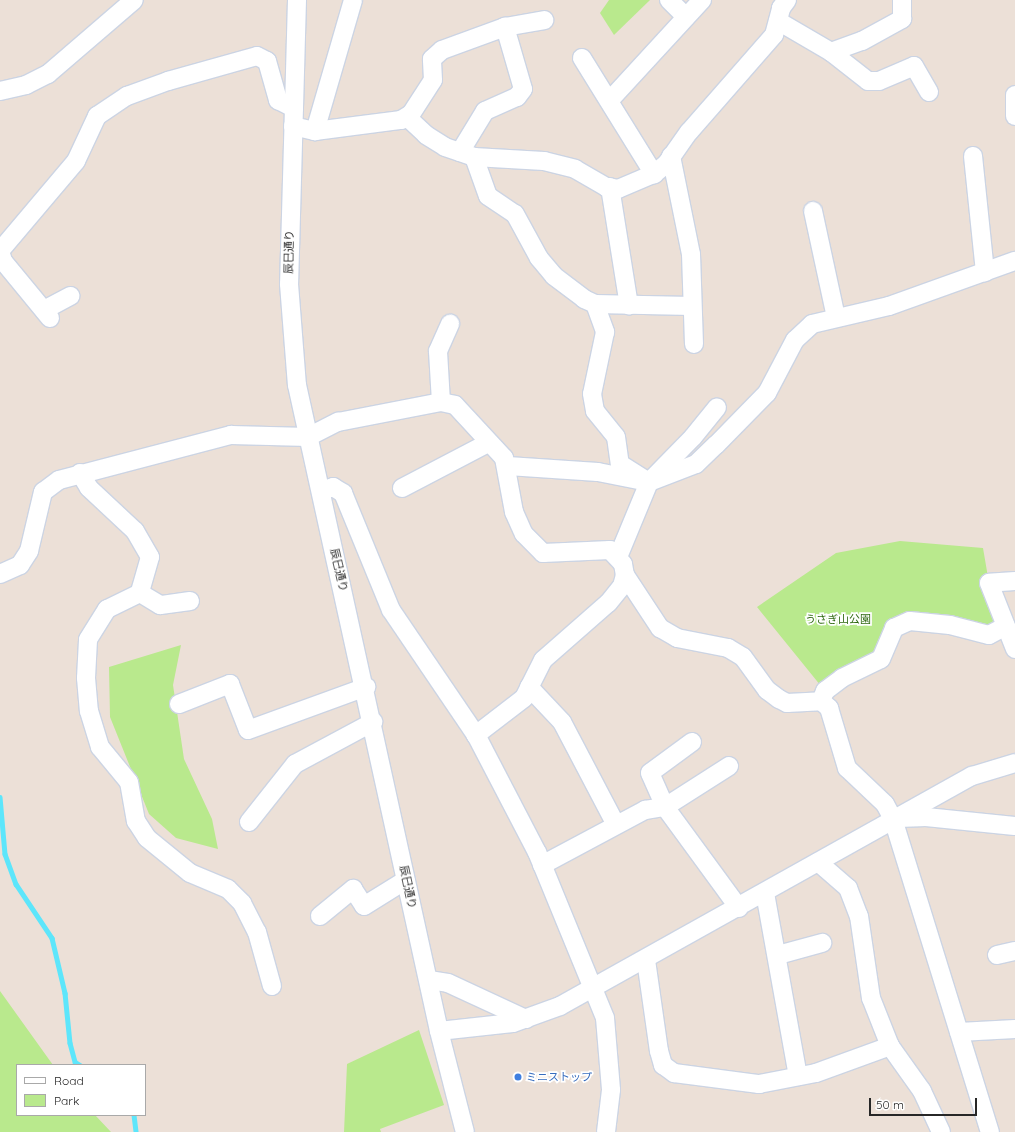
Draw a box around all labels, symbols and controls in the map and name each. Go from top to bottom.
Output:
street label: 辰巳通り [282,230,296,274]
street label: 辰巳通り [328,547,350,593]
park label: うさぎ山公園 [805,612,871,626]
street label: 辰巳通り [397,864,419,910]
legend [16,1064,146,1116]
place label: ミニストップ [526,1070,592,1084]
marker: ミニストップ [513,1072,523,1082]
text: Road [54,1073,84,1088]
scale bar [871,1090,979,1116]
text: Park [54,1093,79,1108]
text: 50 m [876,1097,904,1112]

